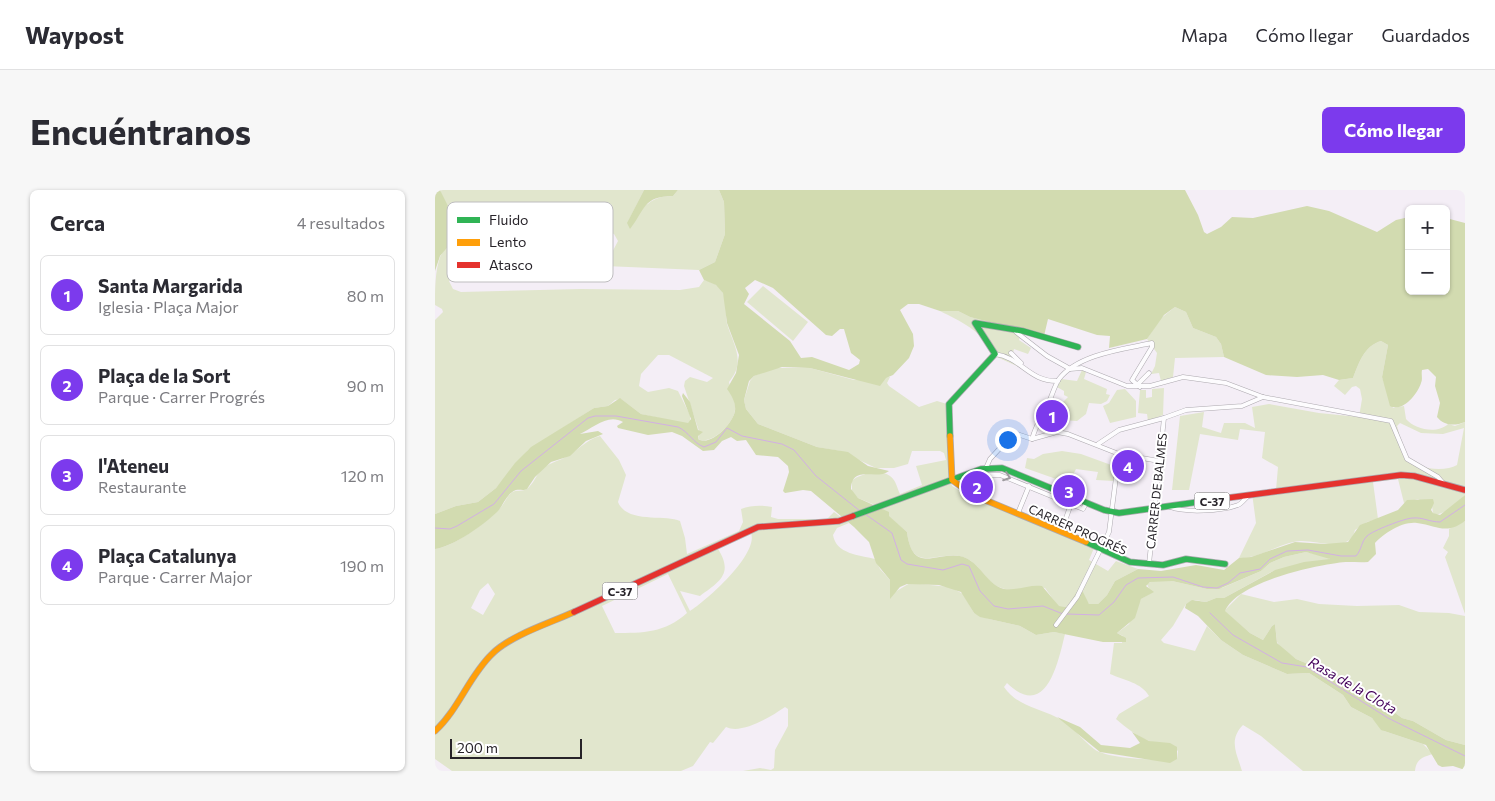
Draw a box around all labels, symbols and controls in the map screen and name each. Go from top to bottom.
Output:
text: Waypost [25,20,124,49]
text: Mapa [1181,24,1228,46]
text: Cómo llegar [1256,24,1353,46]
text: Guardados [1381,24,1470,46]
button: Cómo llegar [1322,107,1465,153]
text: Encuéntranos [30,109,251,152]
legend [447,202,613,282]
map controls [1405,205,1450,295]
button: + [1405,205,1450,250]
text: Cerca [50,210,105,235]
text: Fluido [489,211,528,228]
text: 4 resultados [297,213,385,232]
text: Lento [489,233,526,250]
button: − [1405,250,1450,295]
text: Atasco [489,256,533,273]
text: Santa Margarida [98,274,243,297]
text: 1 [63,286,71,305]
text: 80 m [347,286,384,305]
text: Iglesia · Plaça Major [98,297,239,316]
text: Plaça de la Sort [98,364,231,387]
text: 2 [62,376,72,395]
text: 90 m [347,376,384,395]
text: Parque · Carrer Progrés [98,387,265,406]
pin: 1 [1036,397,1068,435]
your location [995,427,1021,453]
street label: CARRER DE BALMES [1143,432,1169,550]
pin: 4 [1112,447,1144,485]
text: l'Ateneu [98,454,169,477]
text: 3 [62,466,72,485]
text: 120 m [341,466,384,485]
pin: 2 [961,468,993,506]
one-way arrow [1002,471,1011,481]
pin: 3 [1053,472,1085,510]
text: Restaurante [98,477,186,496]
road number: C-37 [1195,492,1229,510]
street label: CARRER PROGRÉS [1027,501,1129,557]
text: Plaça Catalunya [98,544,236,567]
text: 4 [62,556,72,575]
text: 190 m [340,556,384,575]
text: Parque · Carrer Major [98,567,252,586]
road number: C-37 [603,582,637,600]
water label: Rasa de la Clota [1306,653,1400,717]
scale bar [450,736,583,759]
text: 200 m [457,739,498,756]

